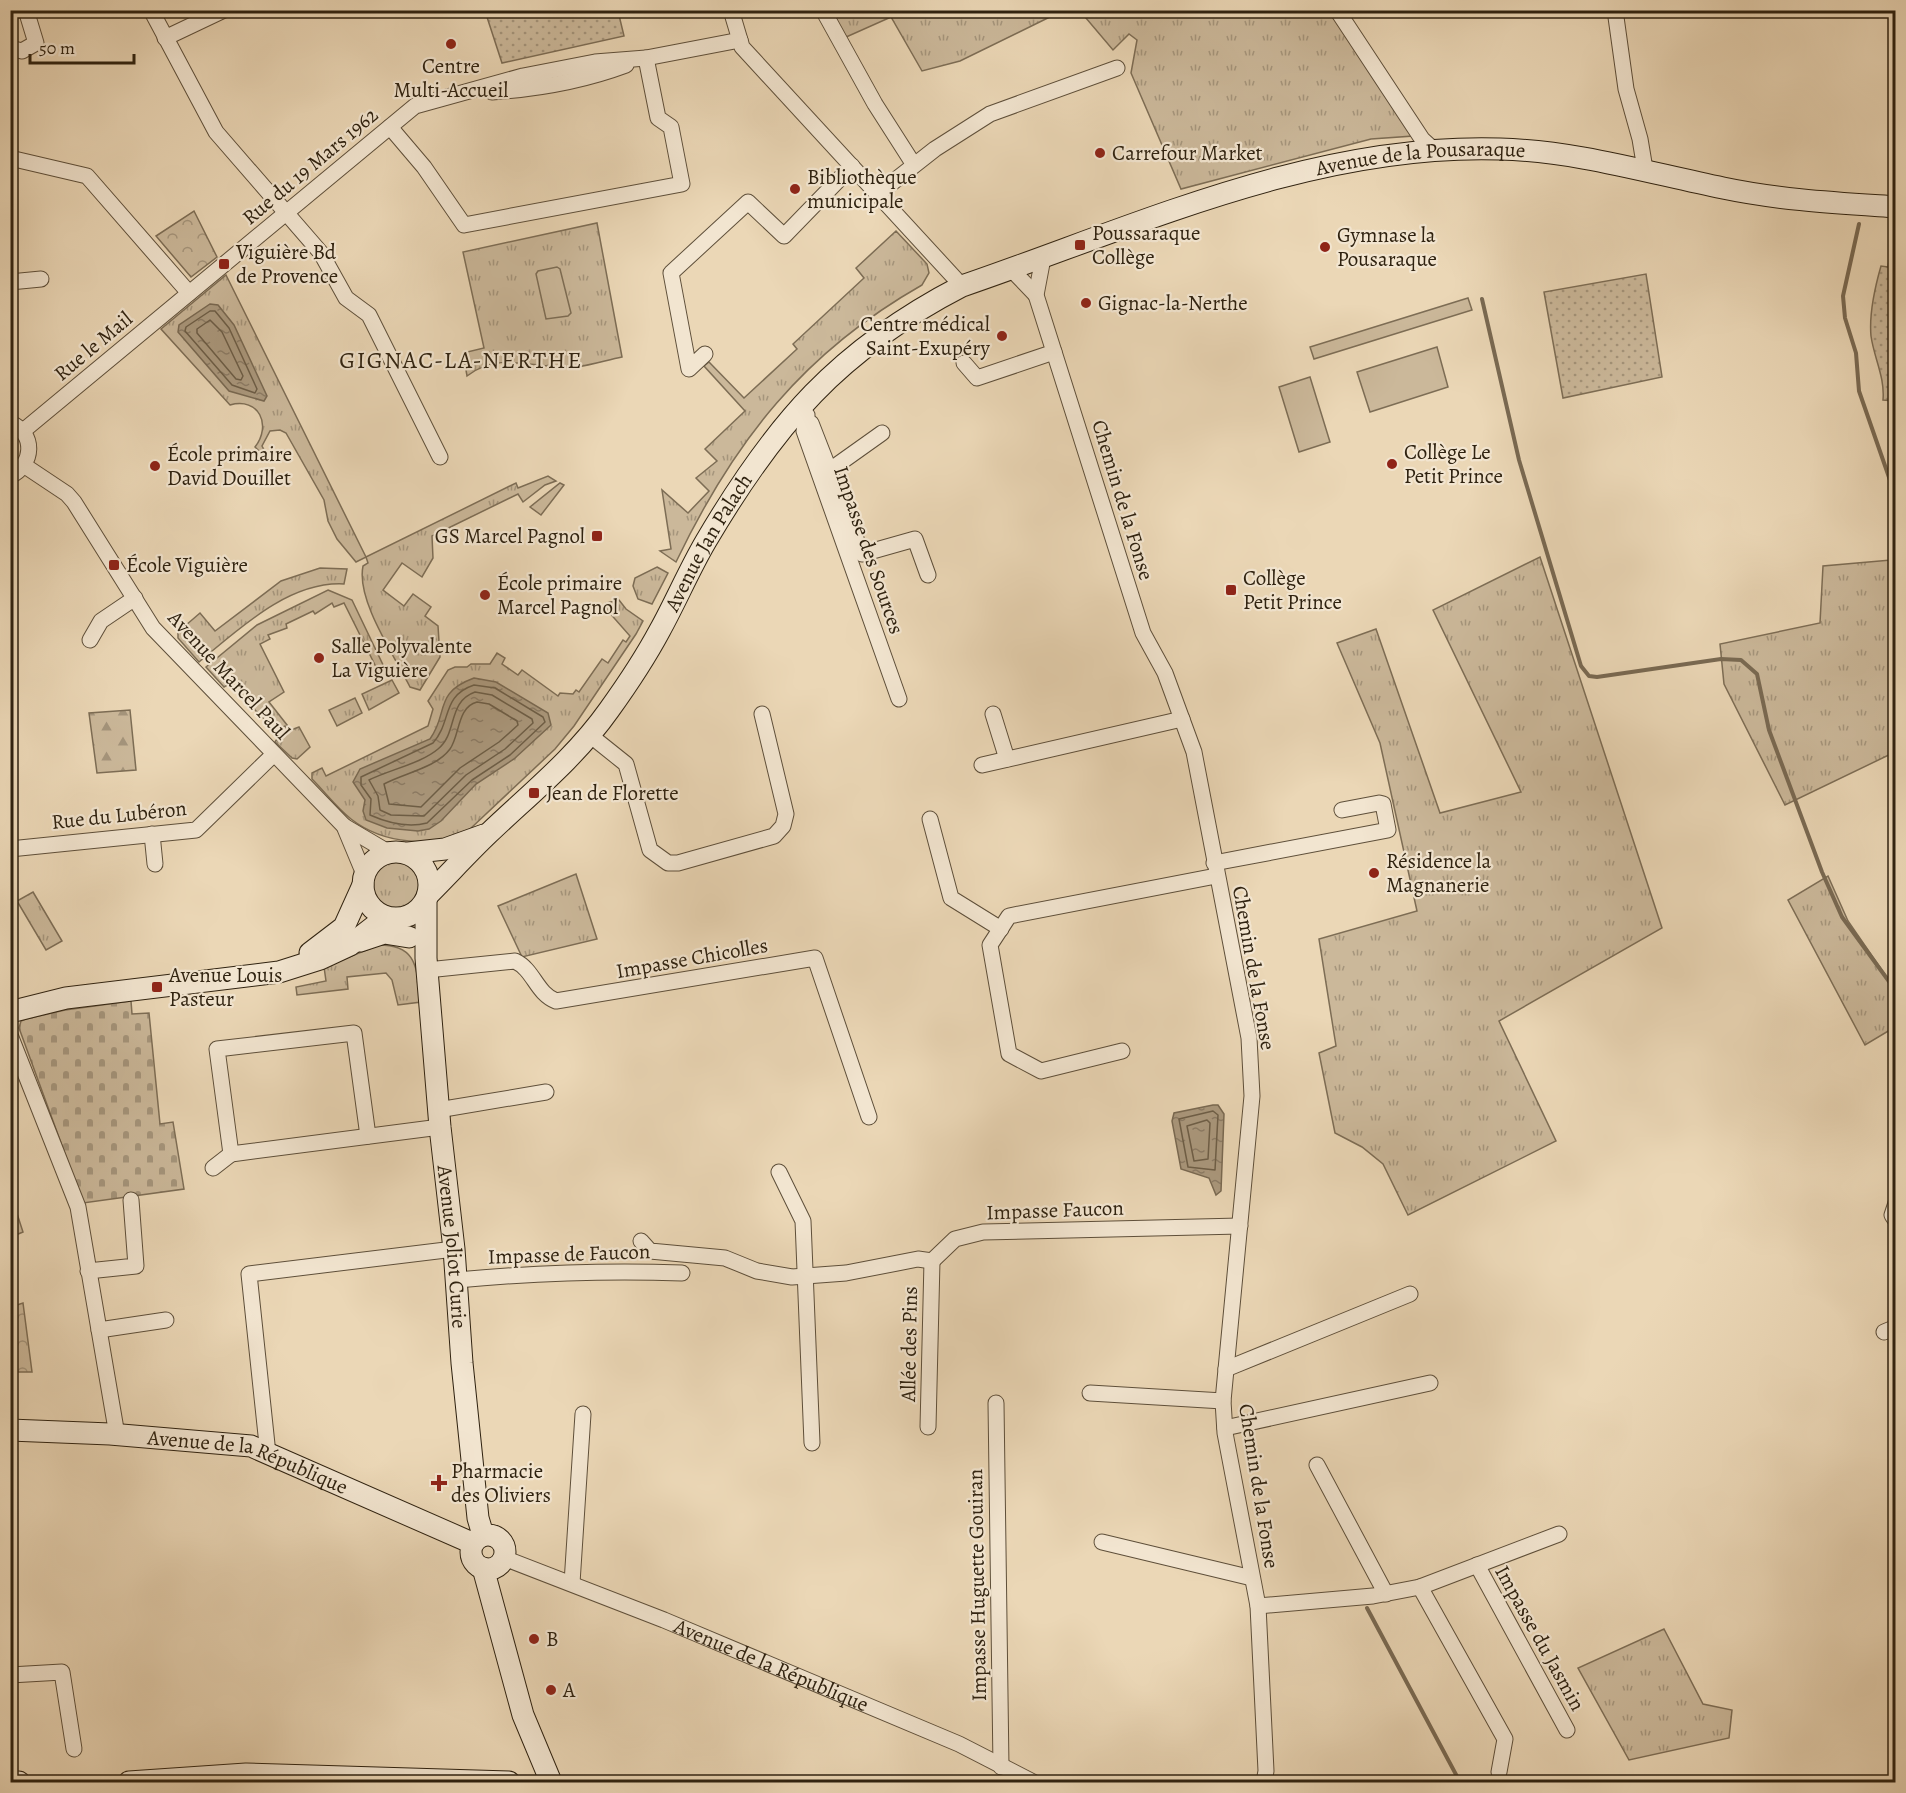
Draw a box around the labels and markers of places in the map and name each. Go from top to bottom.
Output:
marker: Centre Multi-Accueil [444,37,458,51]
place label: Centre Multi-Accueil [394,52,508,104]
place label: Carrefour Market [1112,139,1263,167]
marker: Carrefour Market [1093,146,1107,160]
place label: Bibliothèque municipale [807,163,917,215]
marker: Bibliothèque municipale [788,182,802,196]
place label: Poussaraque Collège [1092,219,1200,271]
place label: Gymnase la Pousaraque [1337,221,1437,273]
place label: Viguière Bd de Provence [235,238,338,290]
marker: Poussaraque Collège [1073,238,1087,252]
marker: Gymnase la Pousaraque [1318,240,1332,254]
marker: Viguière Bd de Provence [217,257,231,271]
place label: Gignac-la-Nerthe [1098,289,1248,317]
marker: Gignac-la-Nerthe [1079,296,1093,310]
place label: Centre médical Saint-Exupéry [860,310,991,362]
marker: Centre médical Saint-Exupéry [995,329,1009,343]
place label: Collège Le Petit Prince [1404,438,1503,490]
place label: École primaire David Douillet [167,440,292,492]
marker: Collège Le Petit Prince [1385,457,1399,471]
marker: École primaire David Douillet [148,459,162,473]
place label: GS Marcel Pagnol [435,522,585,550]
marker: GS Marcel Pagnol [590,529,604,543]
place label: École Viguière [126,551,248,579]
marker: École Viguière [107,558,121,572]
place label: Collège Petit Prince [1243,564,1342,616]
place label: École primaire Marcel Pagnol [497,569,622,621]
marker: Collège Petit Prince [1224,583,1238,597]
marker: École primaire Marcel Pagnol [478,588,492,602]
place label: Salle Polyvalente La Viguière [331,632,472,684]
marker: Salle Polyvalente La Viguière [312,651,326,665]
place label: Jean de Florette [546,779,679,807]
marker: Jean de Florette [527,786,541,800]
place label: Résidence la Magnanerie [1386,847,1491,899]
marker: Résidence la Magnanerie [1367,866,1381,880]
place label: Avenue Louis Pasteur [168,961,283,1013]
marker: Avenue Louis Pasteur [150,980,164,994]
place label: Pharmacie des Oliviers [451,1457,551,1509]
marker: Pharmacie des Oliviers [432,1476,446,1490]
place label: B [546,1625,559,1653]
marker: B [527,1632,541,1646]
place label: A [562,1676,576,1704]
marker: A [544,1683,558,1697]

